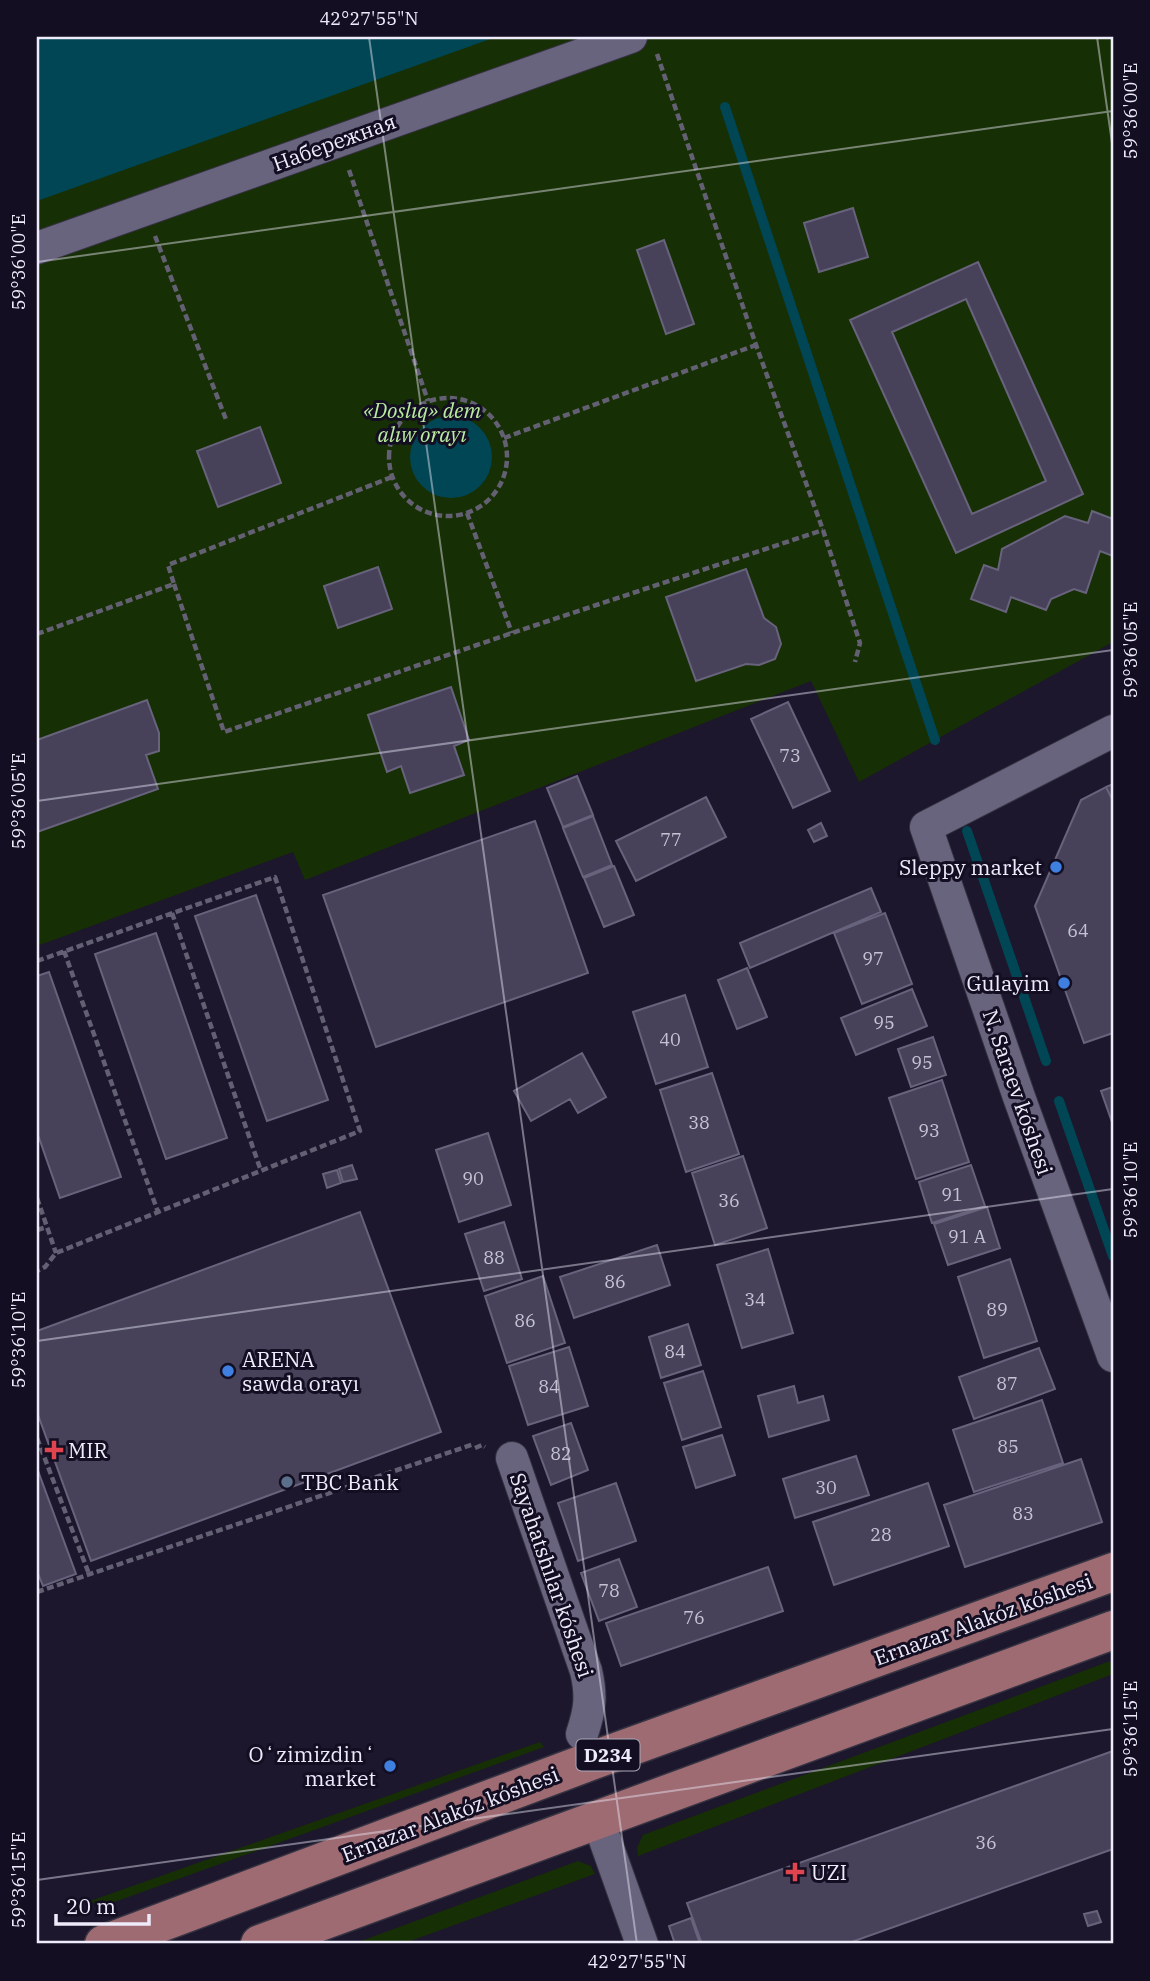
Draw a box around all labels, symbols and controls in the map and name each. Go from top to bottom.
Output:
text: 42°27'55"N [320,7,419,30]
text: 59°36'00"E [1119,63,1142,159]
street label: Набережная [268,107,400,177]
text: 59°36'00"E [7,214,30,310]
park label: «Doslıq» dem alıw orayı [363,396,481,448]
text: 59°36'05"E [1119,602,1142,698]
house number: 73 [779,744,801,767]
text: 59°36'05"E [7,753,30,849]
house number: 77 [660,828,682,851]
place label: Sleppy market [899,853,1042,881]
marker: Sleppy market [1048,859,1064,875]
house number: 64 [1067,919,1089,942]
house number: 97 [862,947,884,970]
place label: Gulayim [966,969,1050,997]
marker: Gulayim [1056,975,1072,991]
street label: N. Saraev kóshesi [977,1006,1059,1178]
house number: 95 [873,1011,895,1034]
house number: 40 [659,1028,681,1051]
house number: 95 [911,1051,933,1074]
house number: 38 [688,1111,710,1134]
house number: 93 [918,1119,940,1142]
text: 59°36'10"E [1119,1142,1142,1238]
house number: 90 [462,1167,484,1190]
house number: 91 [941,1183,963,1206]
house number: 36 [718,1189,740,1212]
house number: 91 А [948,1225,987,1248]
house number: 88 [483,1246,505,1269]
house number: 86 [604,1270,626,1293]
house number: 34 [744,1288,766,1311]
text: 59°36'10"E [7,1292,30,1388]
house number: 89 [986,1298,1008,1321]
house number: 86 [514,1309,536,1332]
house number: 84 [664,1340,686,1363]
place label: ARENA sawda orayı [242,1345,359,1397]
marker: ARENA sawda orayı [220,1363,236,1379]
house number: 87 [996,1372,1018,1395]
house number: 84 [538,1375,560,1398]
house number: 85 [997,1435,1019,1458]
place label: MIR [68,1436,108,1464]
marker: MIR [46,1442,62,1458]
house number: 82 [550,1442,572,1465]
place label: TBC Bank [301,1468,399,1496]
street label: Sayahatshılar kóshesi [504,1469,600,1681]
marker: TBC Bank [279,1474,295,1490]
house number: 30 [815,1476,837,1499]
house number: 83 [1012,1502,1034,1525]
house number: 28 [870,1523,892,1546]
street label: Ernazar Alakóz kóshesi [870,1566,1096,1672]
house number: 78 [598,1579,620,1602]
house number: 76 [683,1606,705,1629]
text: 59°36'15"E [1119,1681,1142,1777]
place label: Oʻzimizdinʻ market [249,1740,376,1792]
road number: D234 [576,1740,640,1770]
marker: Oʻzimizdinʻ market [382,1758,398,1774]
street label: Ernazar Alakóz kóshesi [337,1760,563,1868]
house number: 36 [975,1831,997,1854]
text: 59°36'15"E [7,1832,30,1928]
place label: UZI [811,1858,847,1886]
marker: UZI [785,1862,805,1882]
scale bar [56,1883,149,1927]
text: 20 m [66,1892,116,1920]
text: 42°27'55"N [588,1950,687,1973]

